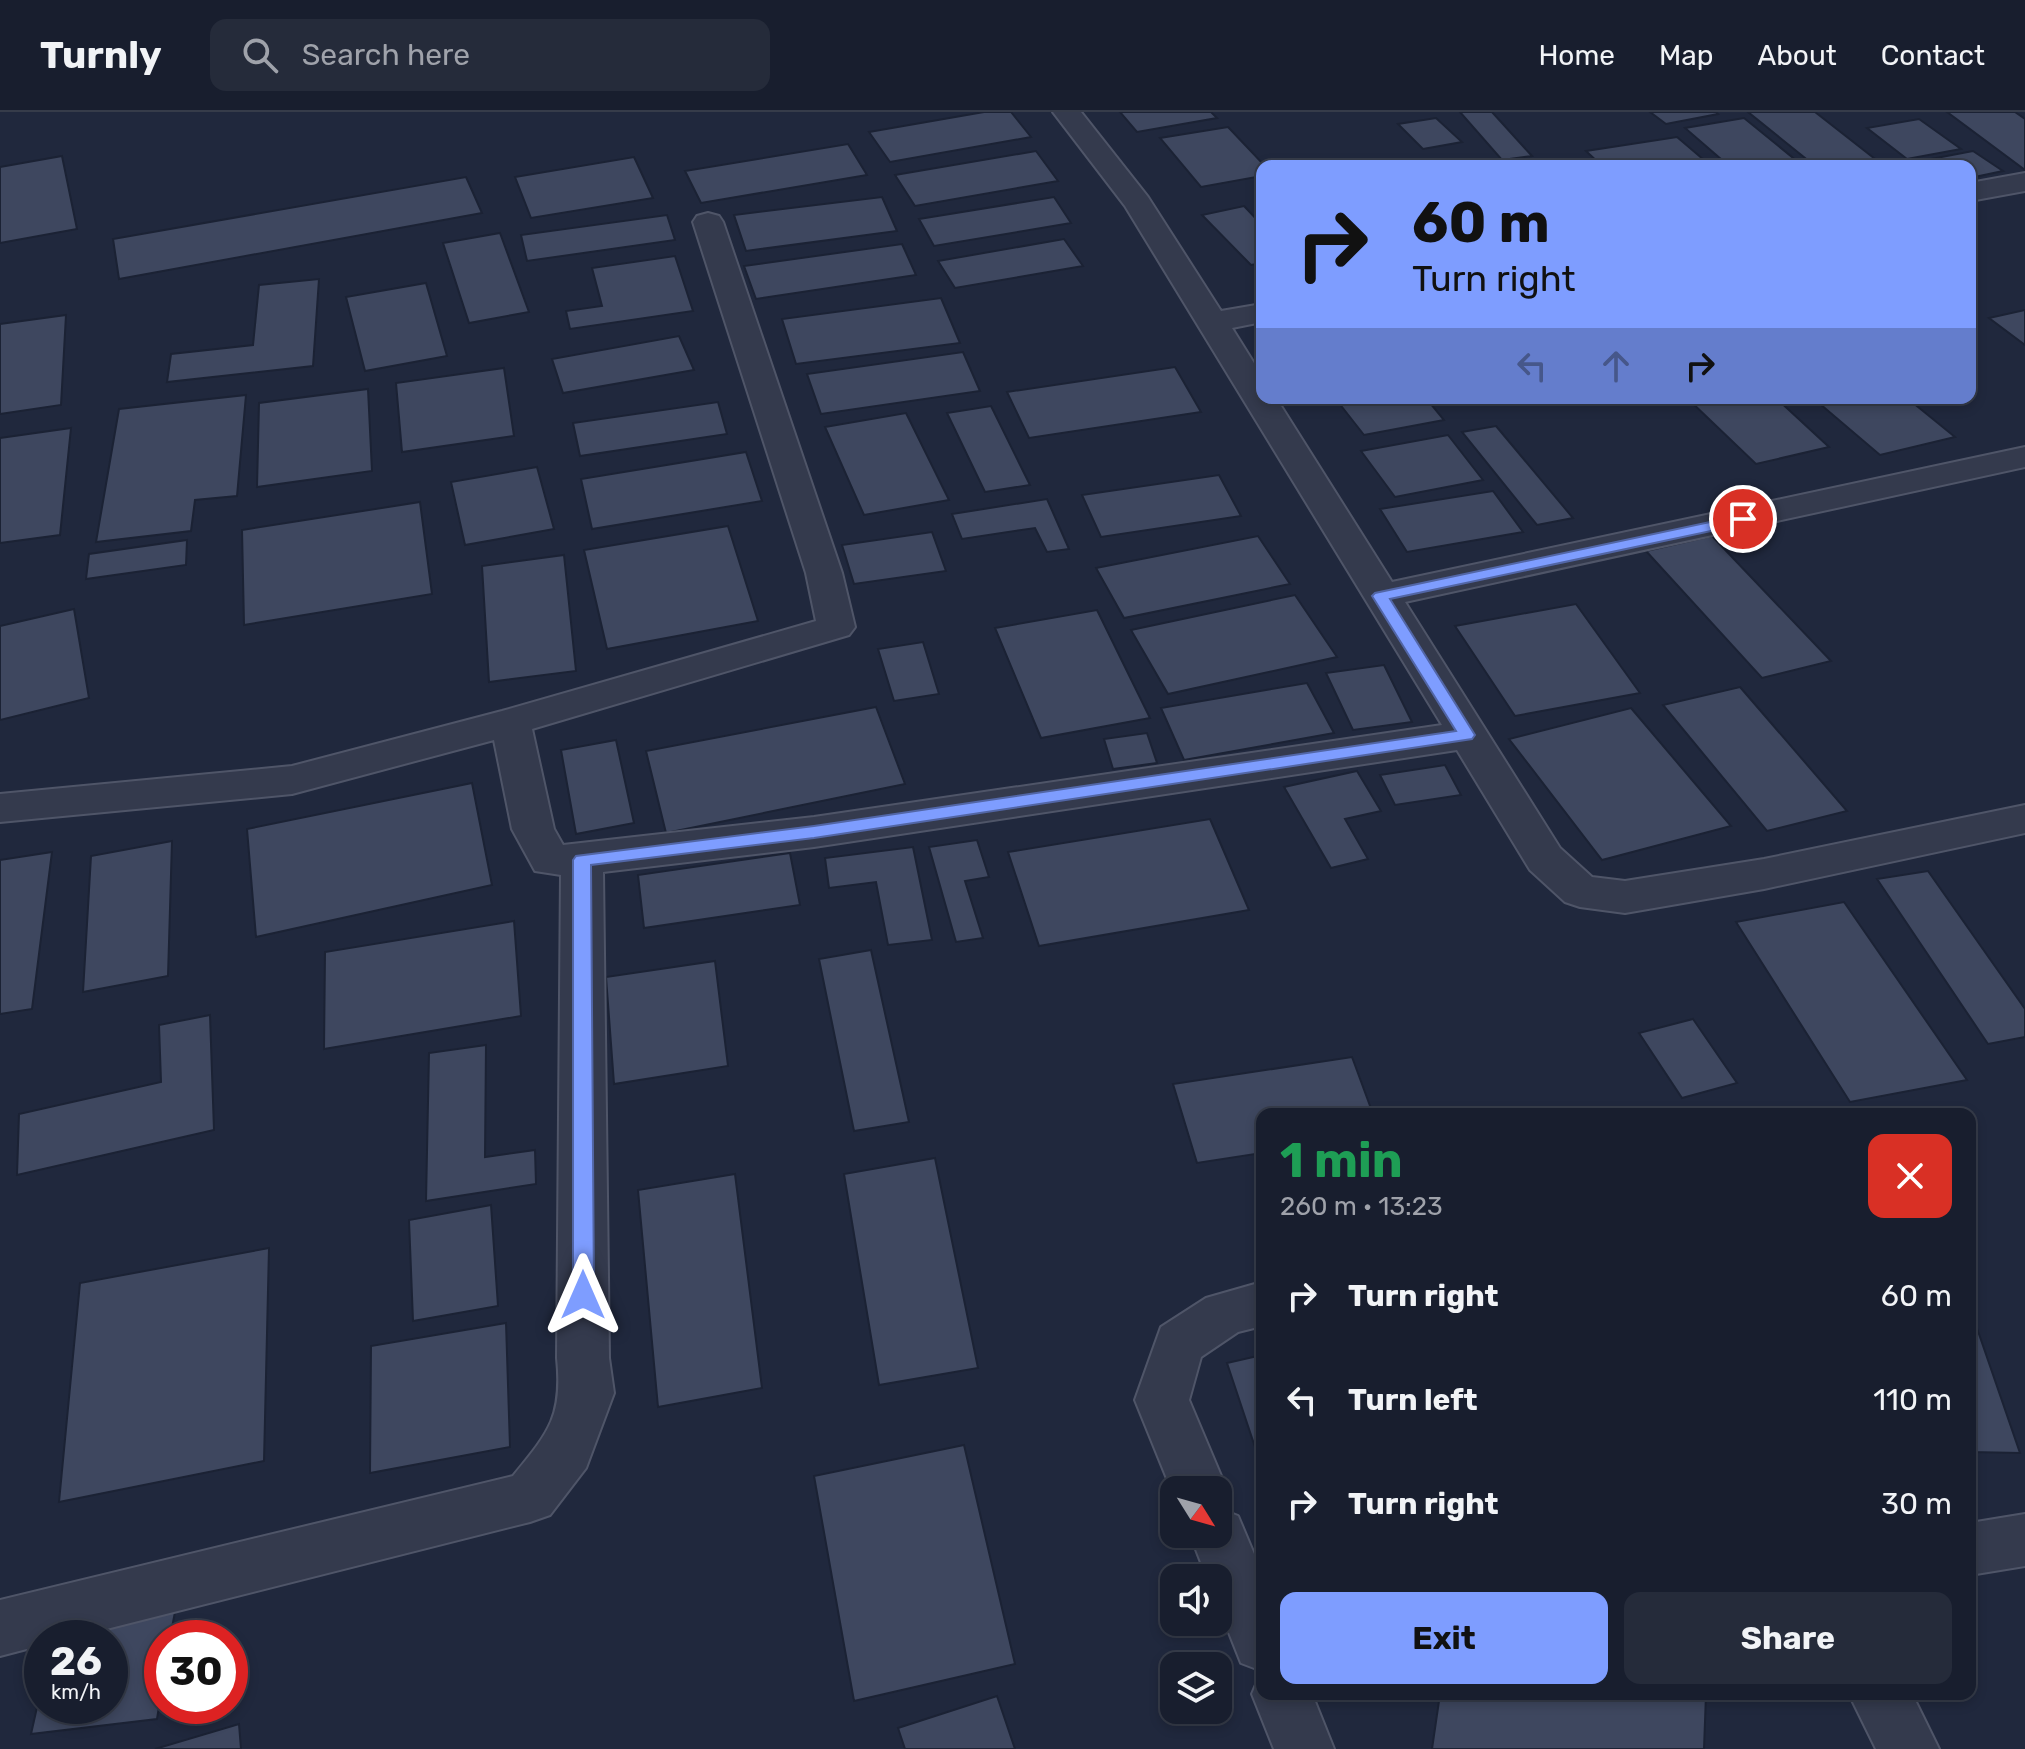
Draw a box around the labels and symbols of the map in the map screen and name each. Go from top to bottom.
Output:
pin [1709,485,1777,553]
position arrow [541,1253,625,1337]
north arrow [1160,1476,1232,1548]
speed limit sign: 30 [144,1620,248,1724]

